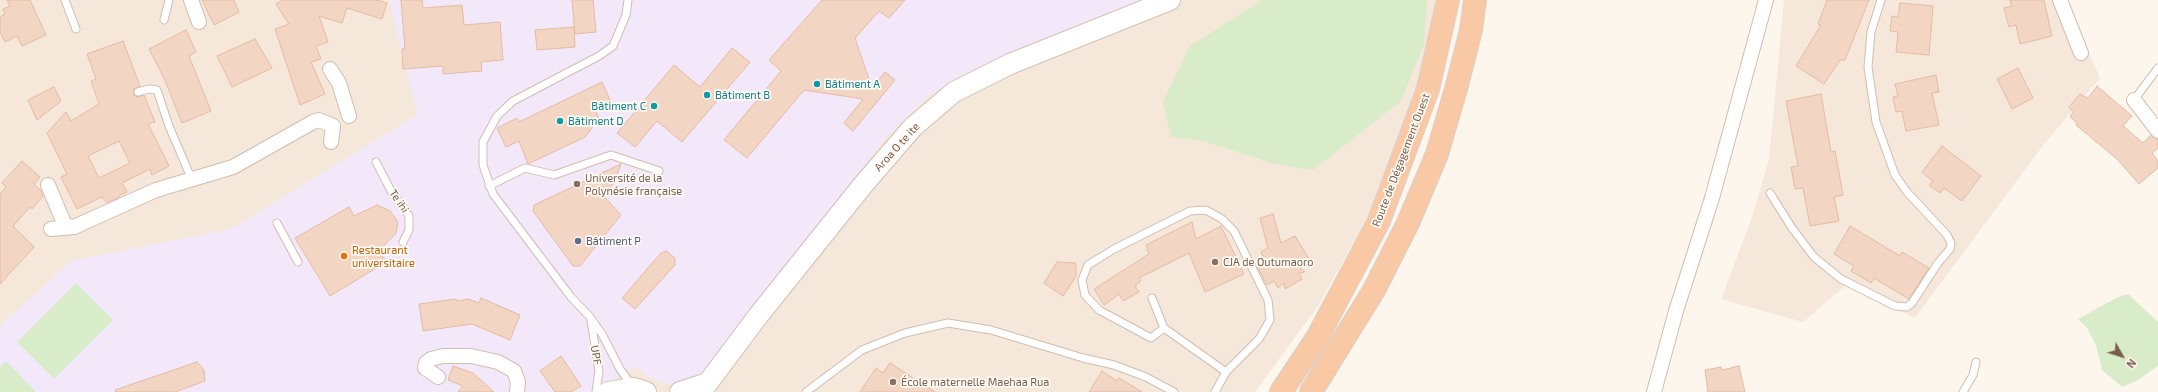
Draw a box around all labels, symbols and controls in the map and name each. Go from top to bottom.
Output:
place label: Bâtiment A [825,77,880,91]
marker: Bâtiment A [812,79,822,89]
place label: Bâtiment B [715,88,770,102]
marker: Bâtiment B [702,90,712,100]
street label: Route de Dégagement Ouest [1369,91,1433,229]
place label: Bâtiment C [591,99,646,113]
marker: Bâtiment C [649,101,659,111]
place label: Bâtiment D [568,114,624,128]
marker: Bâtiment D [555,116,565,126]
street label: Aroa O te ite [872,120,922,174]
place label: Université de la Polynésie française [585,171,682,197]
marker: Université de la Polynésie française [572,179,582,189]
street label: Te ihi [386,187,412,215]
place label: Bâtiment P [586,234,641,248]
marker: Bâtiment P [573,236,583,246]
place label: Restaurant universitaire [352,243,415,269]
marker: Restaurant universitaire [339,251,349,261]
place label: CJA de Outumaoro [1223,255,1313,269]
marker: CJA de Outumaoro [1210,257,1220,267]
north arrow [2102,336,2142,376]
street label: UPF [588,344,604,366]
text: N [2124,357,2139,371]
place label: École maternelle Maehaa Rua [901,375,1049,389]
marker: École maternelle Maehaa Rua [888,377,898,387]

